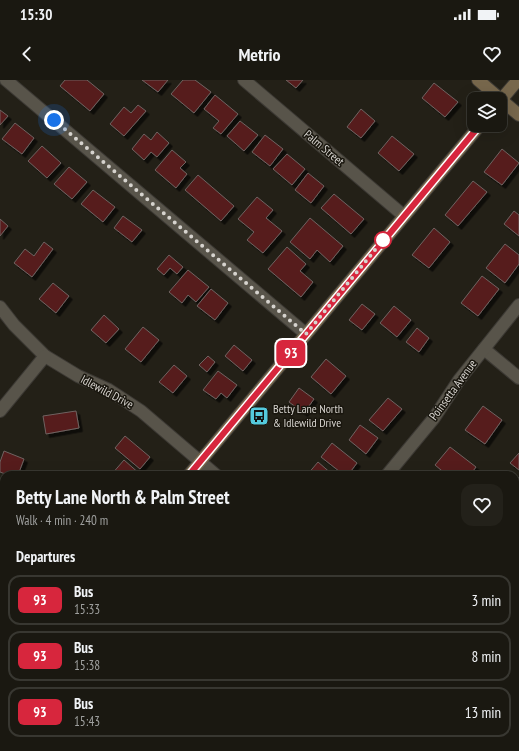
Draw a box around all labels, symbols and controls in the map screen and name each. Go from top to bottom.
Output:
text: 15:30 [20,5,52,24]
icon: back [16,43,38,65]
text: Metrio [238,43,281,66]
icon: heart [481,43,503,65]
map controls [467,92,507,132]
button: layers [467,92,507,132]
your location [44,110,64,130]
street label: Palm Street [301,126,348,169]
unlabelled marker [374,231,392,249]
line badge: 93 [273,340,309,366]
text: 93 [284,344,298,362]
street label: Poinsetta Avenue [426,357,480,423]
street label: Idlewild Drive [78,371,136,412]
place label: Betty Lane North & Idlewild Drive [273,401,343,430]
bus stop icon: Betty Lane North & Idlewild Drive [248,405,270,427]
button: heart [461,484,503,526]
text: Betty Lane North & Palm Street [16,485,230,509]
text: Walk · 4 min · 240 m [16,512,108,529]
text: Departures [16,547,75,566]
text: Bus [74,582,93,601]
text: 93 [33,591,47,609]
text: 3 min [471,591,501,610]
text: 15:33 [74,601,100,618]
text: Bus [74,638,93,657]
text: 93 [33,647,47,665]
text: 8 min [471,647,501,666]
text: 15:38 [74,657,100,674]
text: Bus [74,694,93,713]
text: 93 [33,703,47,721]
text: 13 min [465,703,501,722]
text: 15:43 [74,713,100,730]

